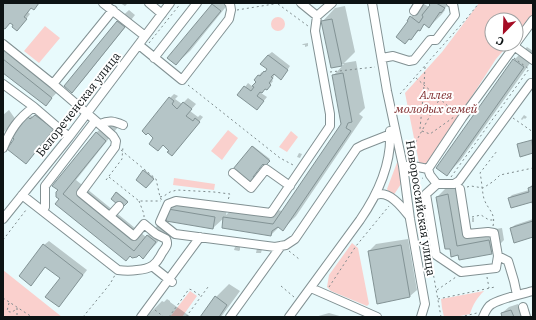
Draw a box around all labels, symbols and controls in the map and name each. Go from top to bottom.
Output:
north arrow [484,12,524,52]
text: С [494,33,506,49]
street label: Белореченская улица [33,48,124,159]
park label: Аллея молодых семей [394,87,478,116]
street label: Новороссийская улица [403,139,439,277]

